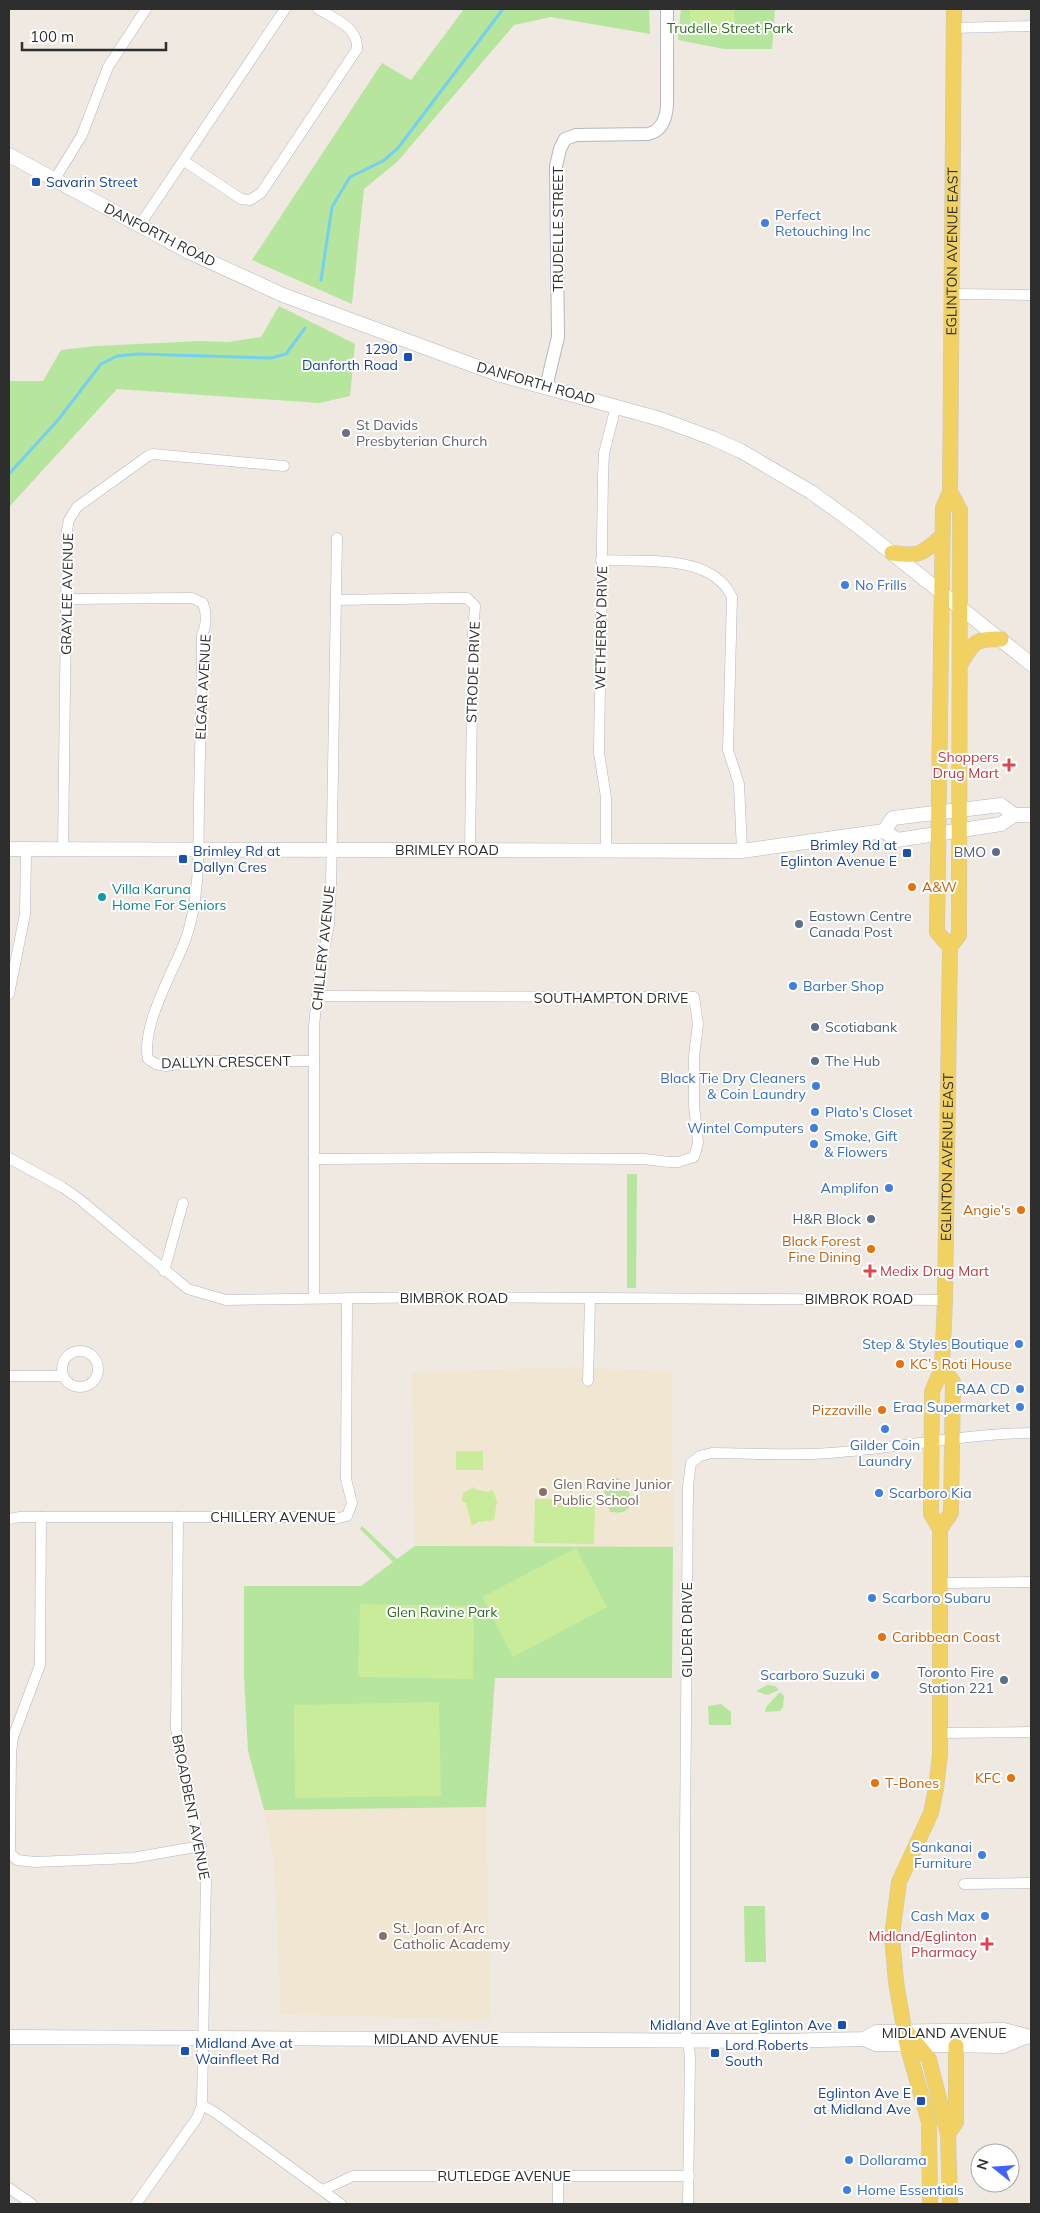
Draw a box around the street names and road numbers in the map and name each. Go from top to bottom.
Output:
street label: TRUDELLE STREET [549,166,567,292]
street label: EGLINTON AVENUE EAST [942,167,962,336]
street label: DANFORTH ROAD [101,199,219,271]
street label: DANFORTH ROAD [475,357,597,409]
street label: GRAYLEE AVENUE [57,533,77,655]
street label: WETHERBY DRIVE [591,566,611,690]
street label: STRODE DRIVE [462,621,484,723]
street label: ELGAR AVENUE [191,634,215,740]
street label: BRIMLEY ROAD [395,841,499,859]
street label: CHILLERY AVENUE [307,885,339,1011]
street label: SOUTHAMPTON DRIVE [534,989,688,1007]
street label: DALLYN CRESCENT [161,1052,292,1072]
street label: EGLINTON AVENUE EAST [937,1072,957,1241]
street label: BIMBROK ROAD [400,1289,508,1307]
street label: BIMBROK ROAD [805,1290,913,1308]
street label: CHILLERY AVENUE [210,1508,336,1526]
street label: GILDER DRIVE [678,1582,696,1678]
street label: BROADBENT AVENUE [168,1733,214,1881]
street label: MIDLAND AVENUE [882,2024,1006,2042]
street label: MIDLAND AVENUE [374,2030,498,2048]
street label: RUTLEDGE AVENUE [437,2167,571,2185]

